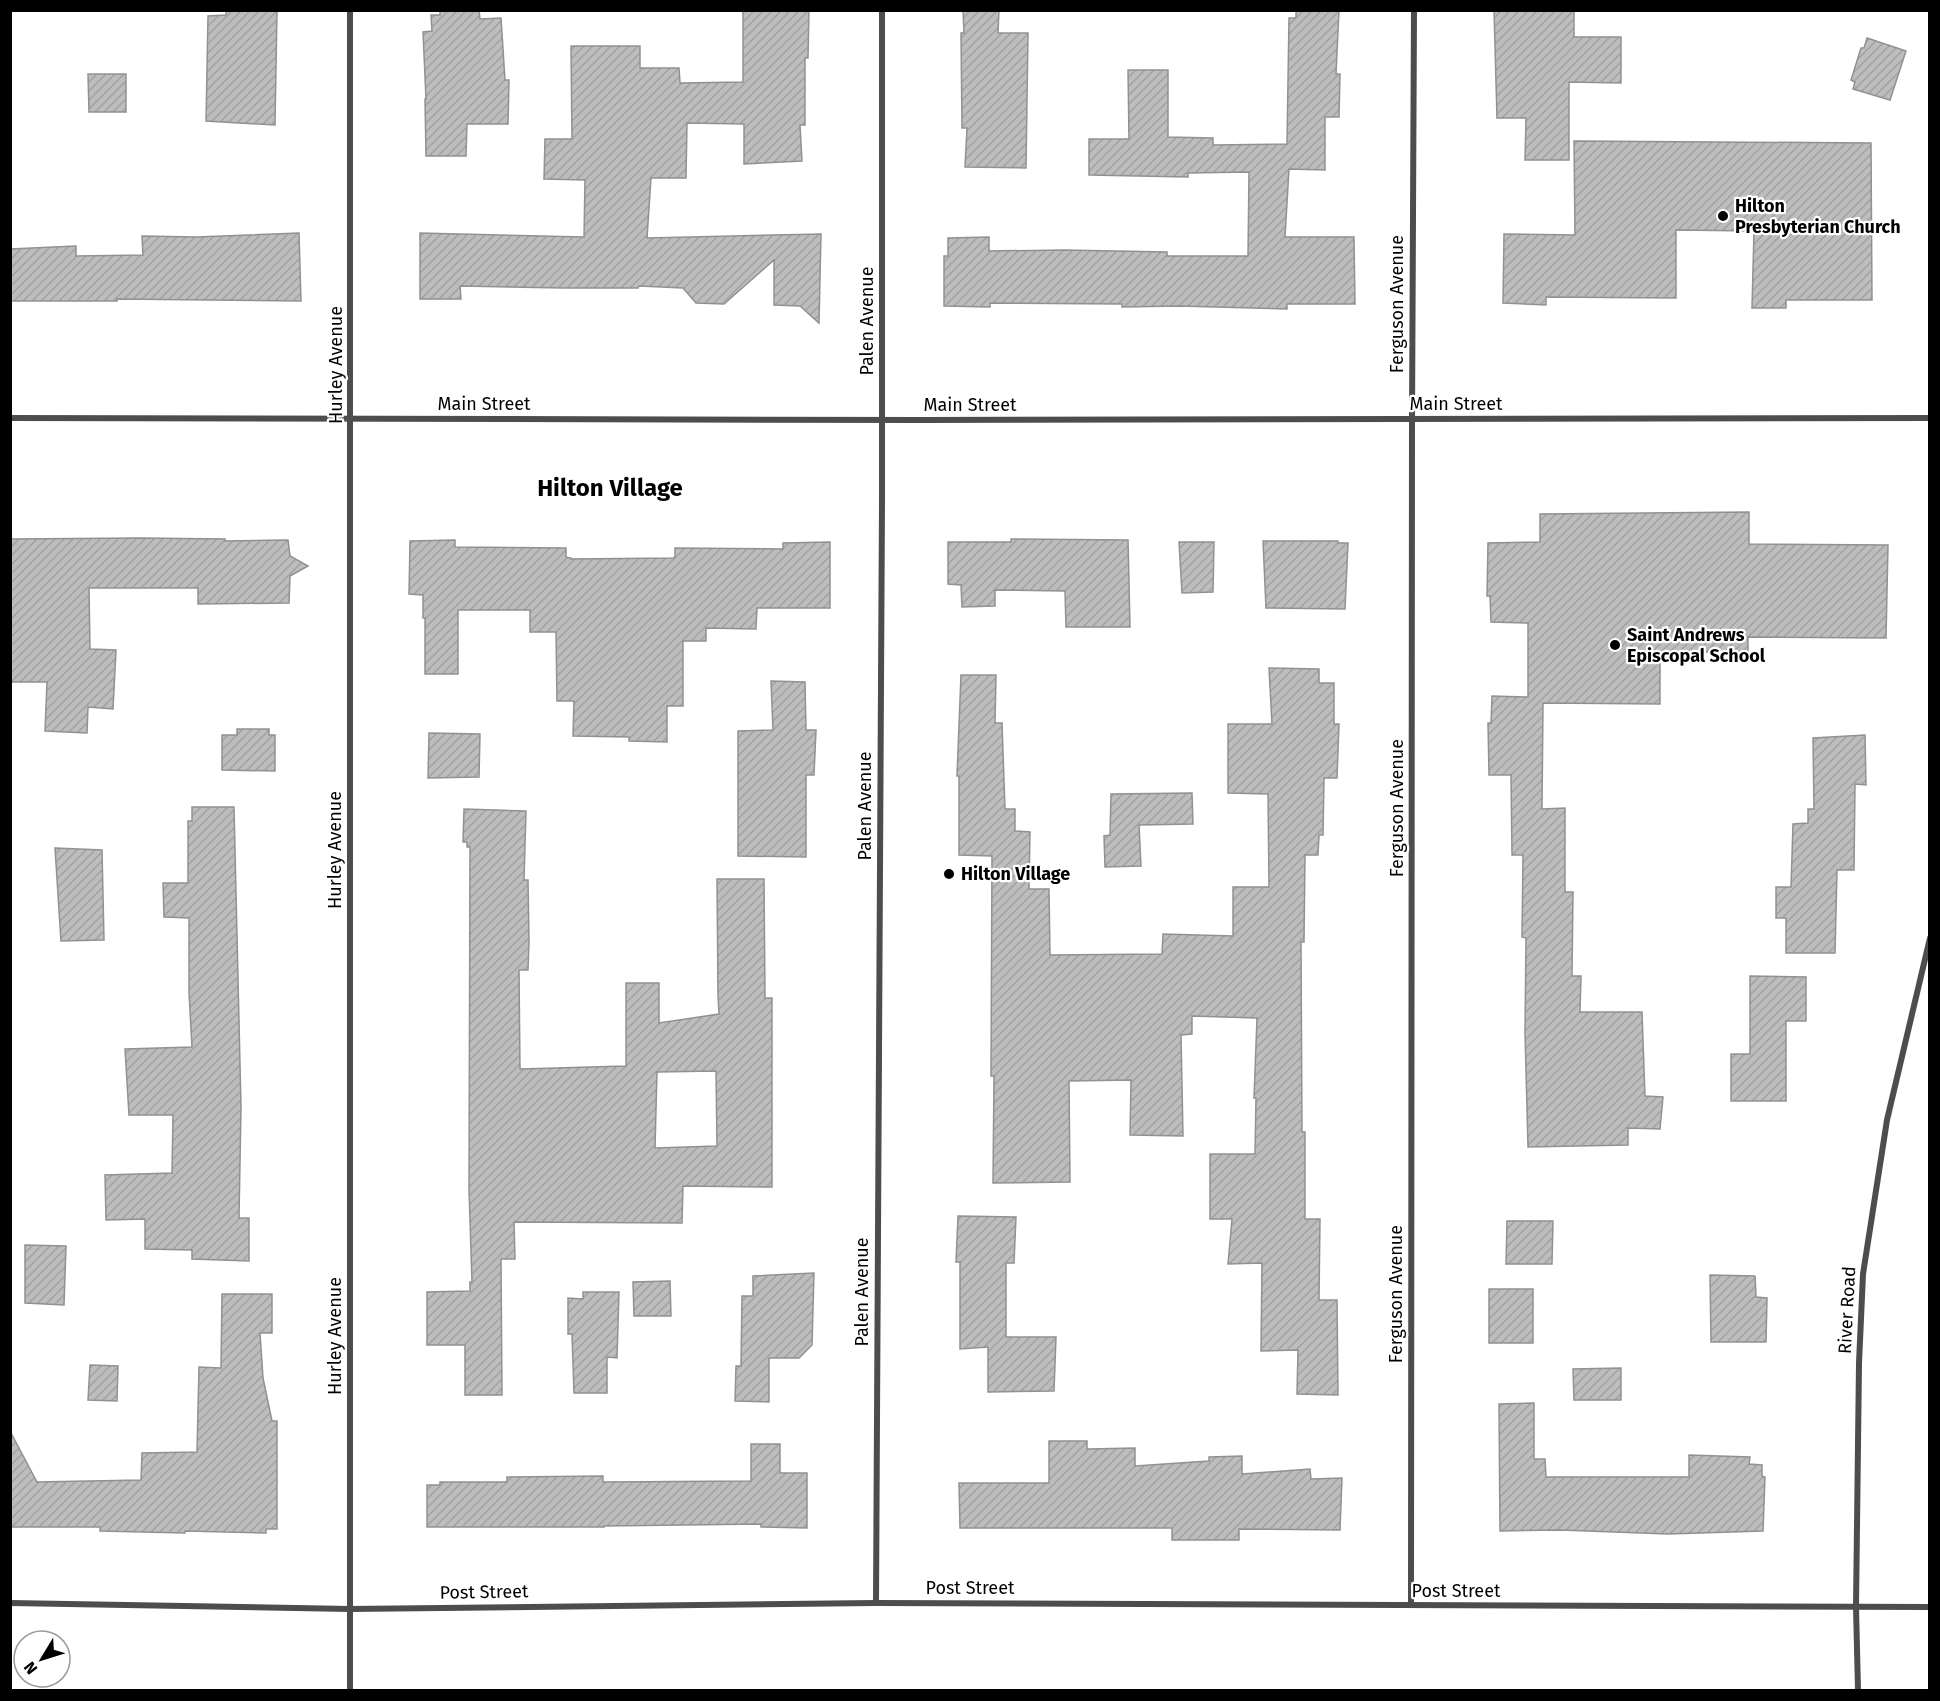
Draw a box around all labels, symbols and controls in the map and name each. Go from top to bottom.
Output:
place label: Hilton Presbyterian Church [1735,195,1901,238]
marker: Hilton Presbyterian Church [1716,209,1730,223]
street label: Ferguson Avenue [1386,235,1408,373]
street label: Palen Avenue [856,266,878,376]
street label: Hurley Avenue [325,306,347,424]
street label: Main Street [437,393,531,415]
street label: Main Street [1409,393,1503,415]
street label: Main Street [923,394,1017,416]
district label: Hilton Village [537,474,683,502]
place label: Saint Andrews Episcopal School [1627,624,1766,667]
marker: Saint Andrews Episcopal School [1608,638,1622,652]
street label: Ferguson Avenue [1386,739,1408,877]
street label: Palen Avenue [854,751,876,861]
street label: Hurley Avenue [324,791,346,909]
place label: Hilton Village [961,863,1070,885]
marker: Hilton Village [942,867,956,881]
street label: Ferguson Avenue [1385,1225,1407,1363]
street label: Palen Avenue [851,1237,873,1347]
street label: River Road [1834,1266,1860,1354]
street label: Hurley Avenue [324,1277,346,1395]
street label: Post Street [926,1577,1015,1599]
street label: Post Street [439,1580,529,1604]
street label: Post Street [1412,1580,1501,1602]
north arrow [12,1629,72,1689]
text: N [20,1658,41,1678]

